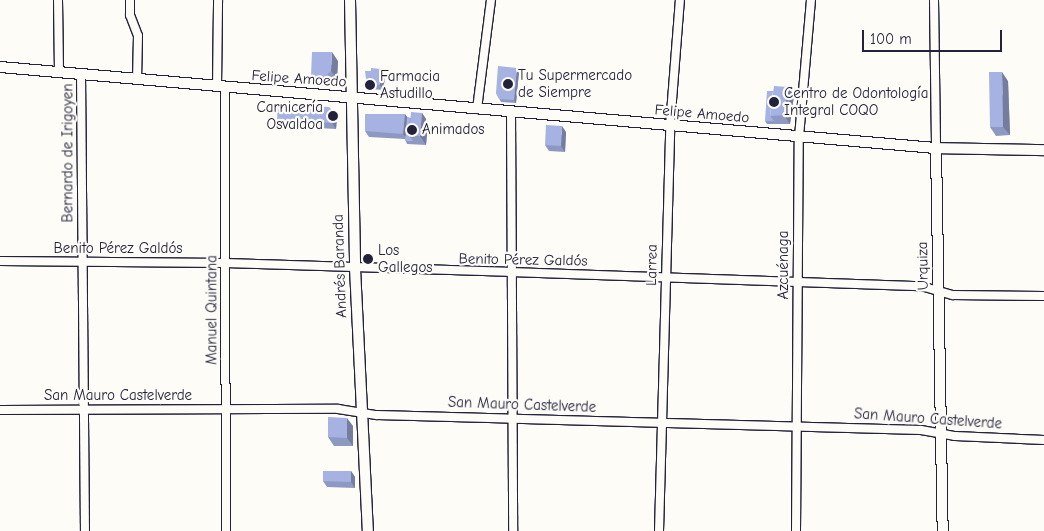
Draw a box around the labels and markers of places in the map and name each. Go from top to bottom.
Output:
place label: Tu Supermercado de Siempre [518,66,632,101]
place label: Farmacia Astudillo [380,67,440,102]
marker: Tu Supermercado de Siempre [502,78,514,90]
marker: Farmacia Astudillo [364,79,376,91]
place label: Centro de Odontología Integral COQO [784,84,928,119]
marker: Centro de Odontología Integral COQO [768,96,780,108]
place label: Carnicería Osvaldoa [257,98,323,133]
marker: Carnicería Osvaldoa [327,110,339,122]
place label: Animados [422,121,485,139]
marker: Animados [406,124,418,136]
place label: Los Gallegos [378,241,433,276]
marker: Los Gallegos [362,253,374,265]

